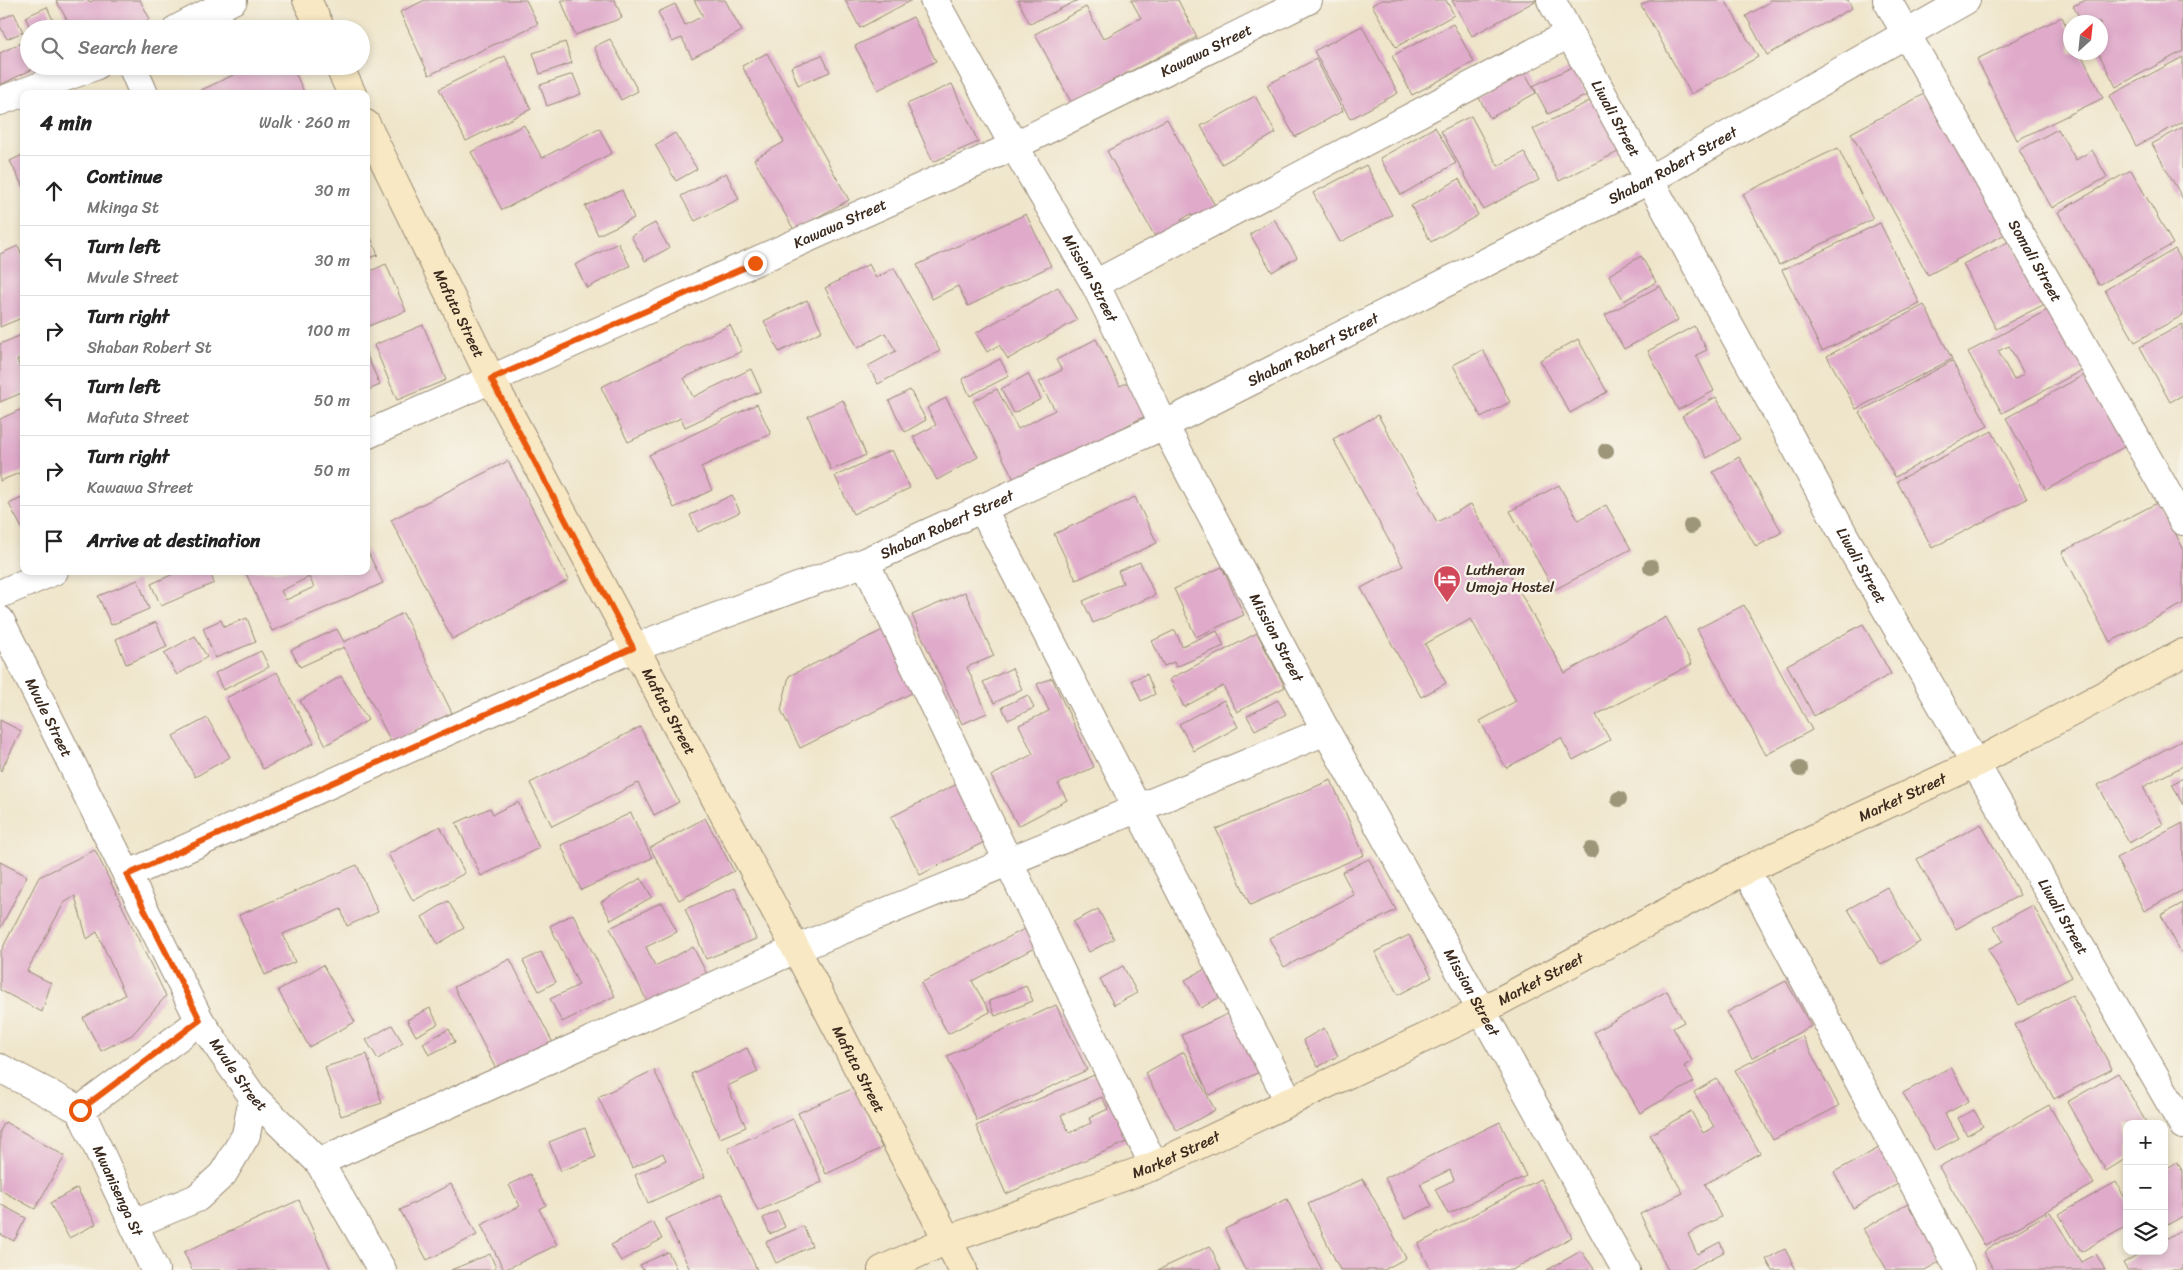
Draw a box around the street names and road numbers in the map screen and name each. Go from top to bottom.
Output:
street label: Kawawa Street [1156,17,1257,84]
street label: Liwali Street [1584,75,1648,162]
street label: Shaban Robert Street [1603,119,1743,212]
street label: Kawawa Street [789,191,891,256]
street label: Somali Street [2001,214,2069,308]
street label: Mission Street [1055,229,1125,328]
street label: Mafuta Street [426,265,492,363]
street label: Shaban Robert Street [1243,305,1384,394]
street label: Shaban Robert Street [876,482,1019,566]
street label: Liwali Street [1829,522,1894,609]
street label: Mission Street [1242,588,1311,688]
street label: Mafuta Street [635,663,703,760]
street label: Mvule Street [18,673,80,762]
street label: Market Street [1854,765,1952,829]
street label: Liwali Street [2031,873,2096,960]
street label: Mission Street [1436,944,1507,1042]
street label: Market Street [1493,945,1590,1013]
street label: Mafuta Street [825,1021,892,1118]
street label: Mvule Street [202,1032,274,1118]
street label: Market Street [1128,1123,1225,1186]
street label: Mwanisenga St [85,1141,151,1241]

